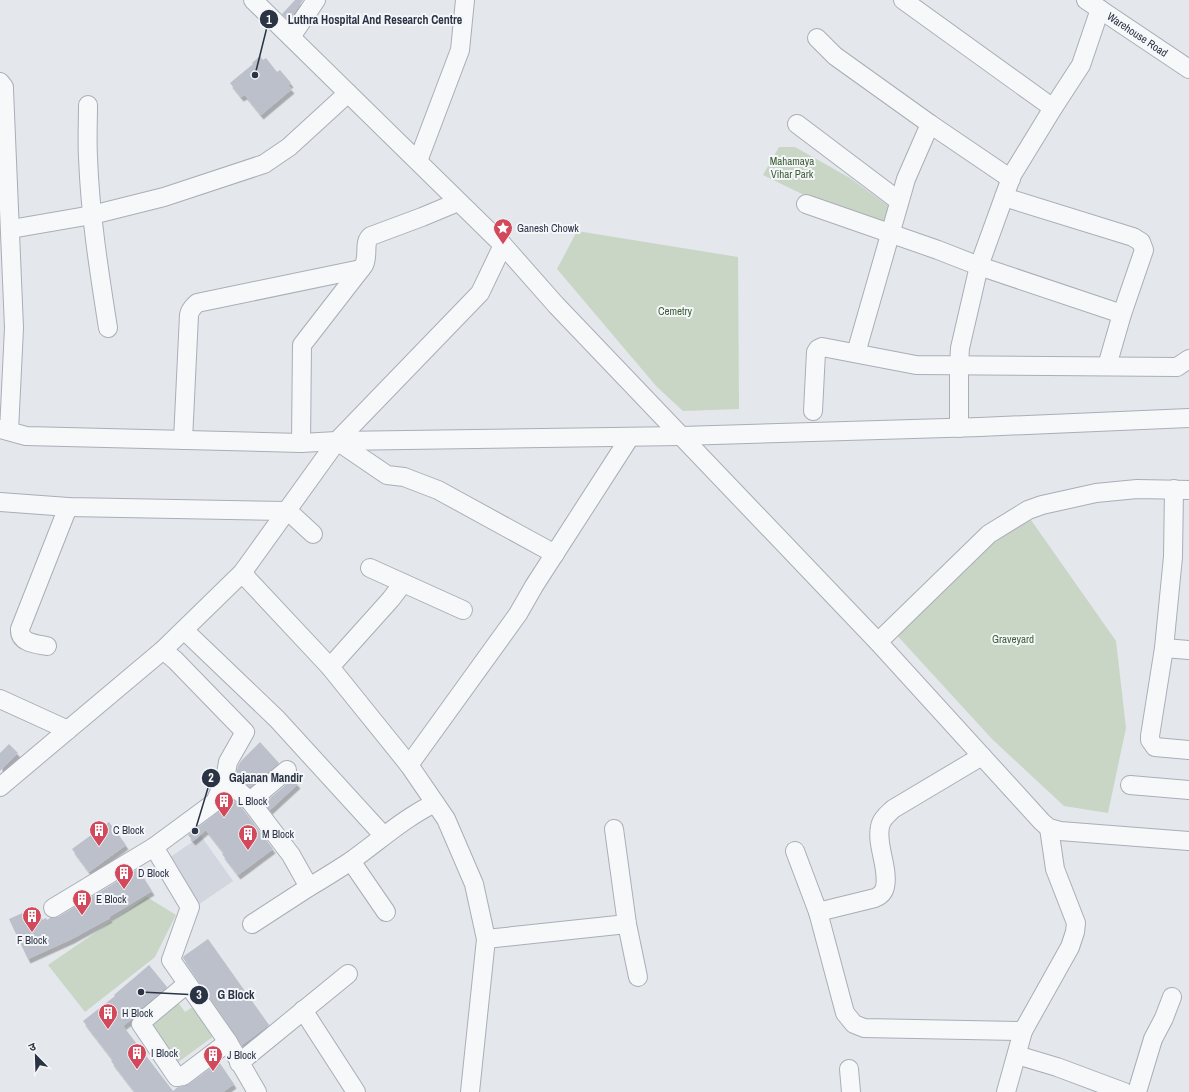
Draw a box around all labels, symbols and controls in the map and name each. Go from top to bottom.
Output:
callout: Luthra Hospital And Research Centre [259,7,470,31]
street label: Warehouse Road [1105,9,1170,60]
text: 1 [266,12,272,28]
text: Luthra Hospital And Research Centre [288,12,463,28]
park label: Mahamaya Vihar Park [770,154,814,181]
place icon: Ganesh Chowk [492,217,514,245]
place label: Ganesh Chowk [517,221,579,235]
park label: Cemetry [658,304,693,318]
park label: Graveyard [992,632,1034,646]
callout: Gajanan Mandir [201,766,311,790]
text: 2 [208,770,214,786]
text: Gajanan Mandir [229,770,303,786]
building icon: L Block [213,790,235,818]
place label: L Block [238,794,268,808]
building icon: C Block [88,819,110,847]
place label: C Block [113,823,145,837]
building icon: M Block [237,823,259,851]
place label: M Block [262,827,295,841]
building icon: D Block [113,862,135,890]
place label: D Block [138,866,170,880]
building icon: E Block [71,888,93,916]
place label: E Block [96,892,127,906]
building icon: F Block [21,905,43,933]
place label: F Block [17,933,48,947]
callout: G Block [189,983,262,1007]
text: 3 [196,987,202,1003]
text: G Block [217,987,255,1003]
building icon: H Block [97,1002,119,1030]
place label: H Block [122,1006,154,1020]
north arrow [16,1036,56,1076]
text: उ [26,1039,38,1054]
building icon: I Block [126,1042,148,1070]
building icon: J Block [202,1044,224,1072]
place label: I Block [151,1046,179,1060]
place label: J Block [227,1048,257,1062]

